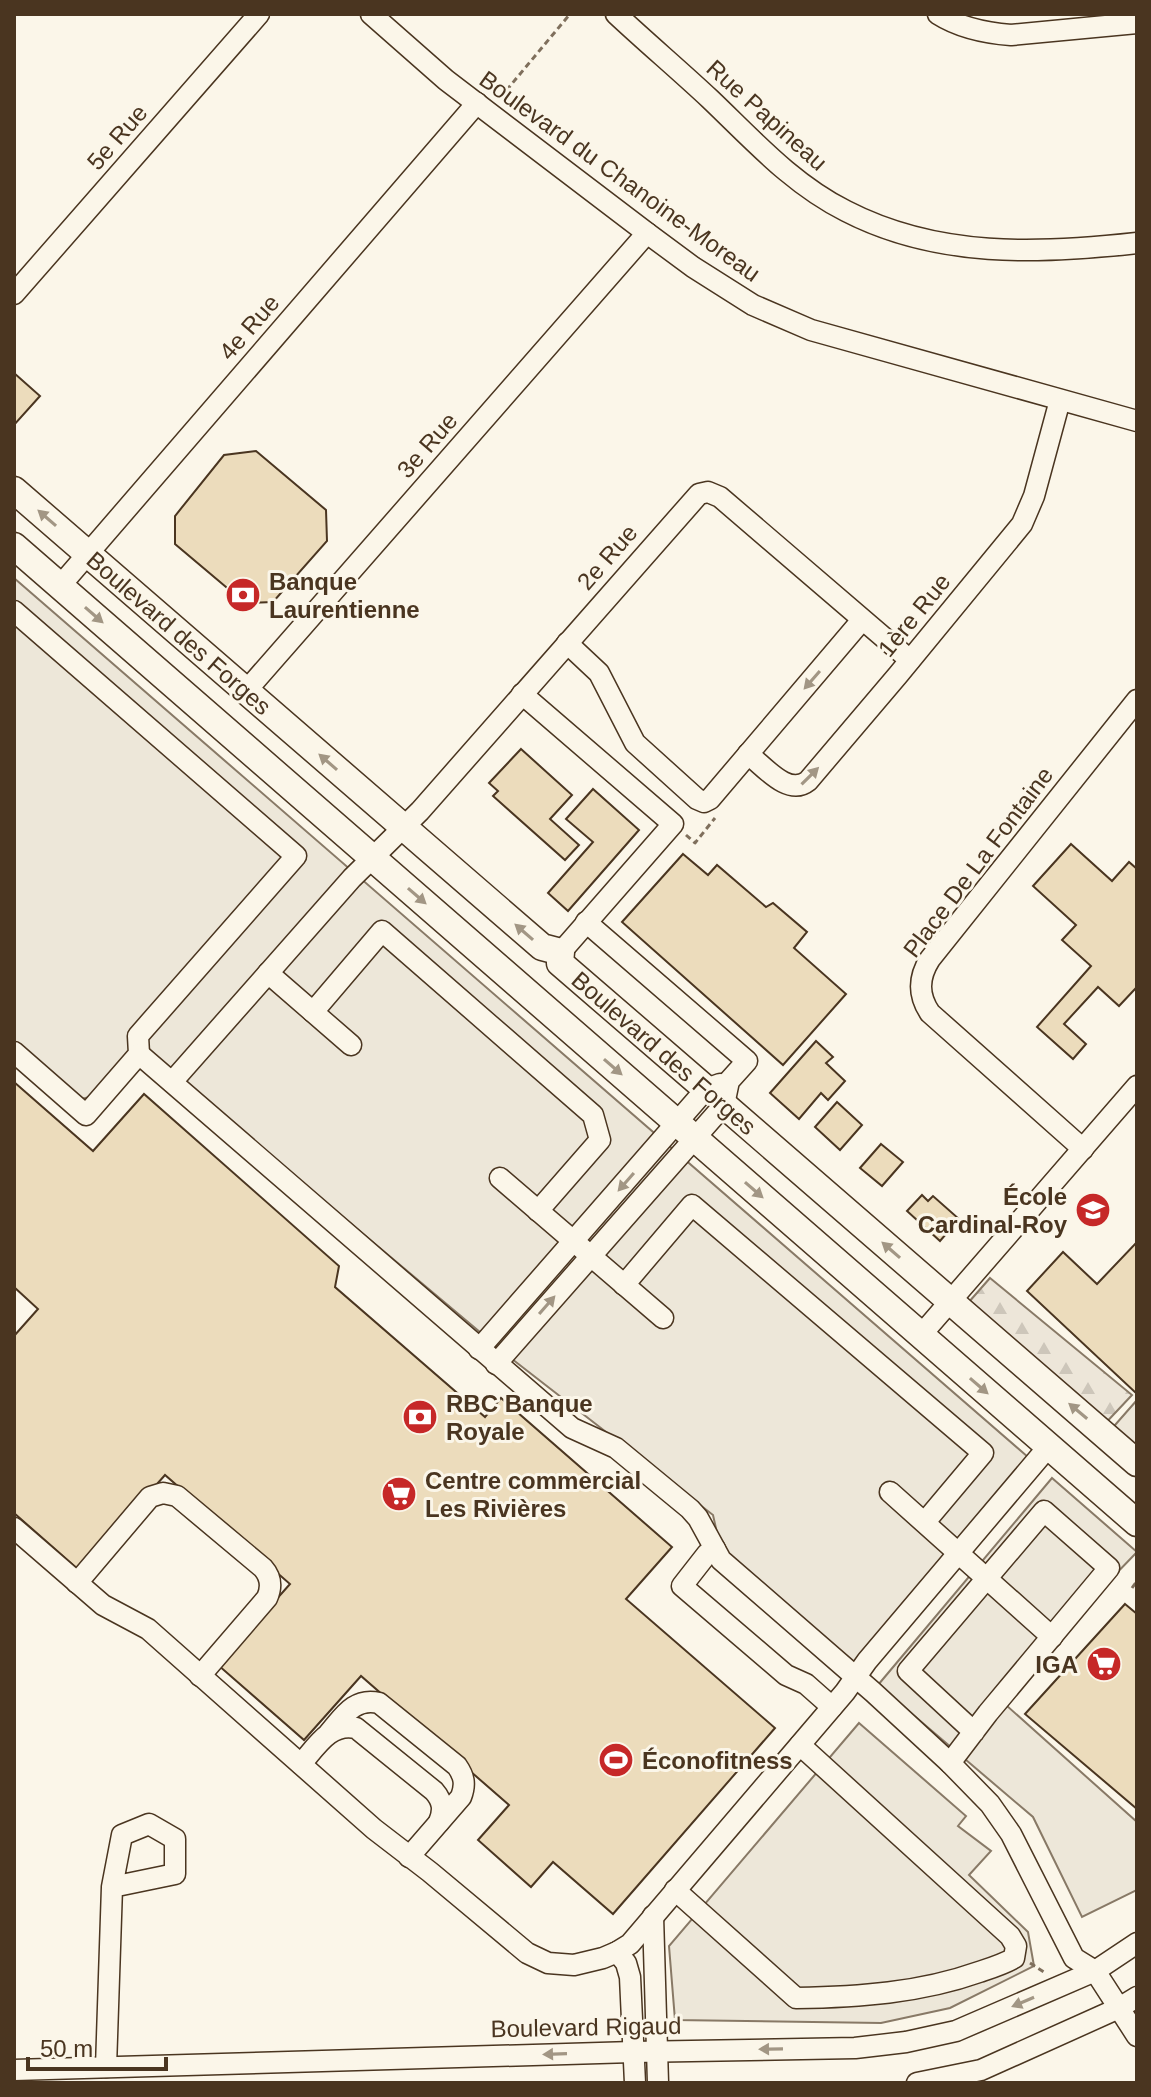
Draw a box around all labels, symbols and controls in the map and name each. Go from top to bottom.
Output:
street label: Rue Papineau [701,54,833,176]
street label: Boulevard du Chanoine-Moreau [474,65,766,287]
street label: 5e Rue [81,99,153,175]
street label: 4e Rue [213,289,285,365]
street label: 3e Rue [391,407,463,483]
one-way arrow [37,510,57,527]
street label: 2e Rue [571,519,643,595]
street label: Boulevard des Forges [82,546,276,720]
place label: Banque Laurentienne [269,568,420,623]
street label: 1ère Rue [872,568,956,662]
bank icon: Banque Laurentienne [224,576,262,614]
one-way arrow [85,606,104,624]
one-way arrow [804,669,821,689]
one-way arrow [318,754,338,771]
street label: Place De La Fontaine [898,762,1058,962]
one-way arrow [801,767,819,786]
one-way arrow [407,887,426,905]
one-way arrow [515,924,535,941]
street label: Boulevard des Forges [567,966,761,1140]
one-way arrow [603,1058,623,1075]
one-way arrow [617,1173,635,1192]
one-way arrow [743,1181,763,1198]
place label: École Cardinal-Roy [918,1183,1068,1238]
school or university icon: École Cardinal-Roy [1074,1191,1112,1229]
one-way arrow [881,1242,900,1260]
one-way arrow [538,1296,556,1315]
one-way arrow [969,1377,989,1394]
place label: RBC Banque Royale [446,1390,593,1445]
bank icon: RBC Banque Royale [401,1398,439,1436]
one-way arrow [1069,1403,1089,1420]
place label: Centre commercial Les Rivières [425,1467,641,1522]
supermarket icon: Centre commercial Les Rivières [380,1475,418,1513]
supermarket icon: IGA [1085,1645,1123,1683]
place label: IGA [1035,1651,1078,1678]
sports icon: Éconofitness [597,1741,635,1779]
place label: Éconofitness [642,1747,793,1774]
one-way arrow [1011,1996,1035,2009]
street label: Boulevard Rigaud [490,2012,682,2042]
scale bar [28,2021,166,2071]
text: 50 m [40,2035,93,2062]
one-way arrow [758,2043,783,2055]
one-way arrow [542,2048,567,2060]

